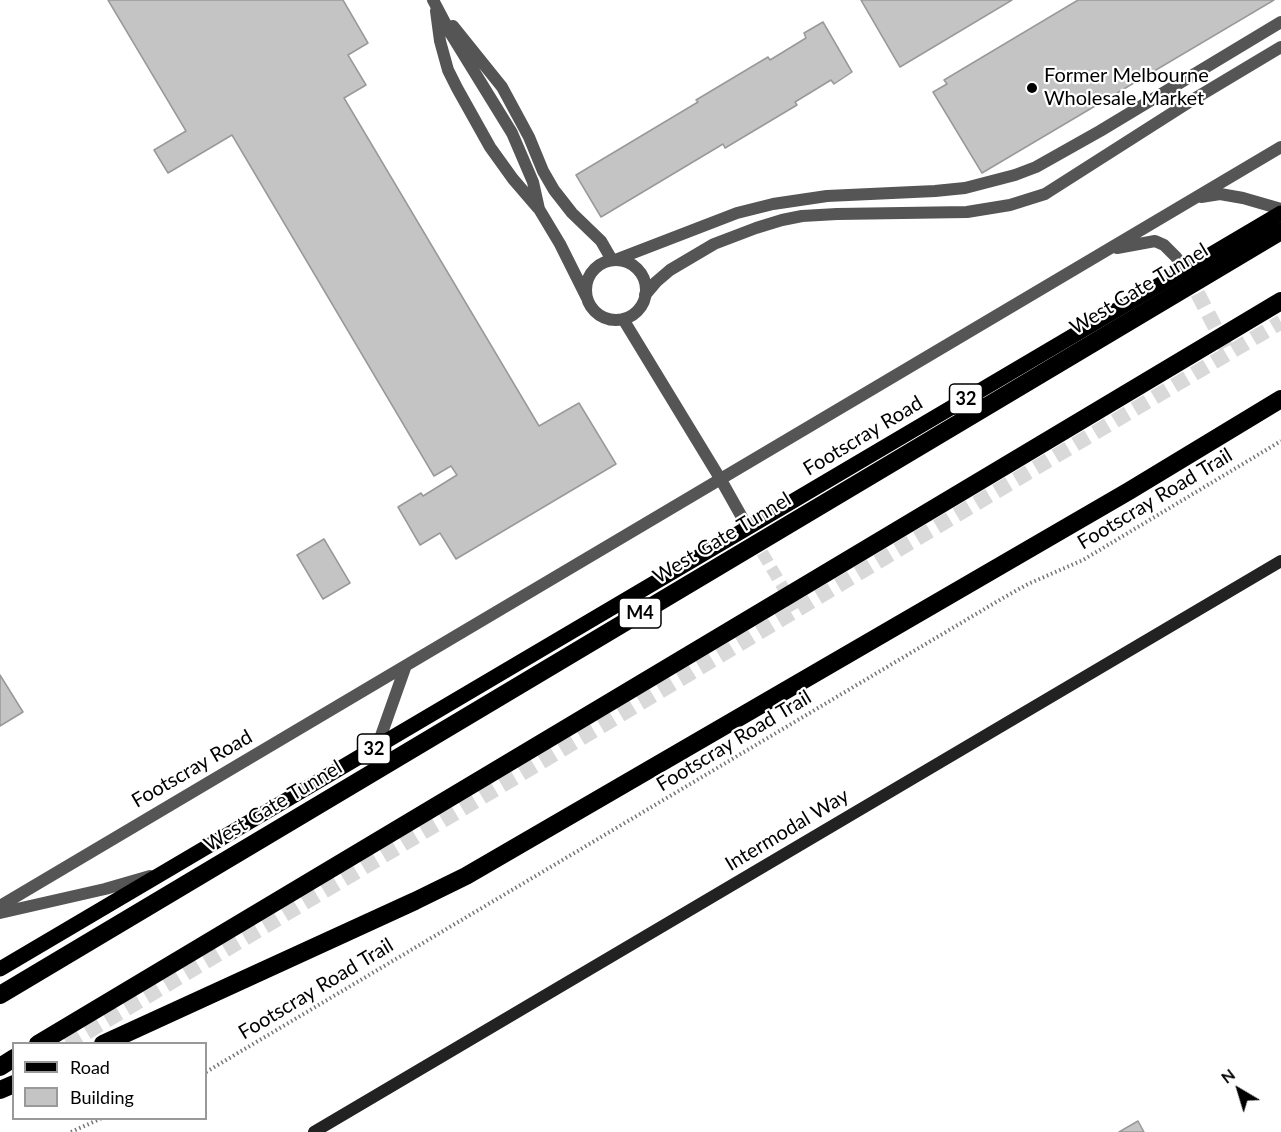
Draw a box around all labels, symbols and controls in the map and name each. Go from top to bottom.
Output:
place label: Former Melbourne Wholesale Market [1044,64,1209,111]
marker: Former Melbourne Wholesale Market [1025,81,1039,95]
street label: West Gate Tunnel [1066,238,1212,340]
road number: 32 [950,384,982,414]
street label: Footscray Road [799,391,927,481]
street label: Footscray Road Trail [1073,443,1237,555]
street label: West Gate Tunnel [649,487,795,589]
road number: M4 [619,598,661,628]
street label: Footscray Road Trail [652,685,816,797]
street label: Footscray Road [128,725,256,813]
road number: 32 [358,734,391,764]
street label: West Gate Tunnel [200,755,346,857]
street label: Intermodal Way [721,784,853,876]
street label: Footscray Road Trail [234,933,398,1045]
legend [12,1042,207,1120]
text: Road [70,1056,110,1078]
north arrow [1209,1060,1269,1120]
text: N [1217,1064,1238,1087]
text: Building [70,1086,134,1108]

